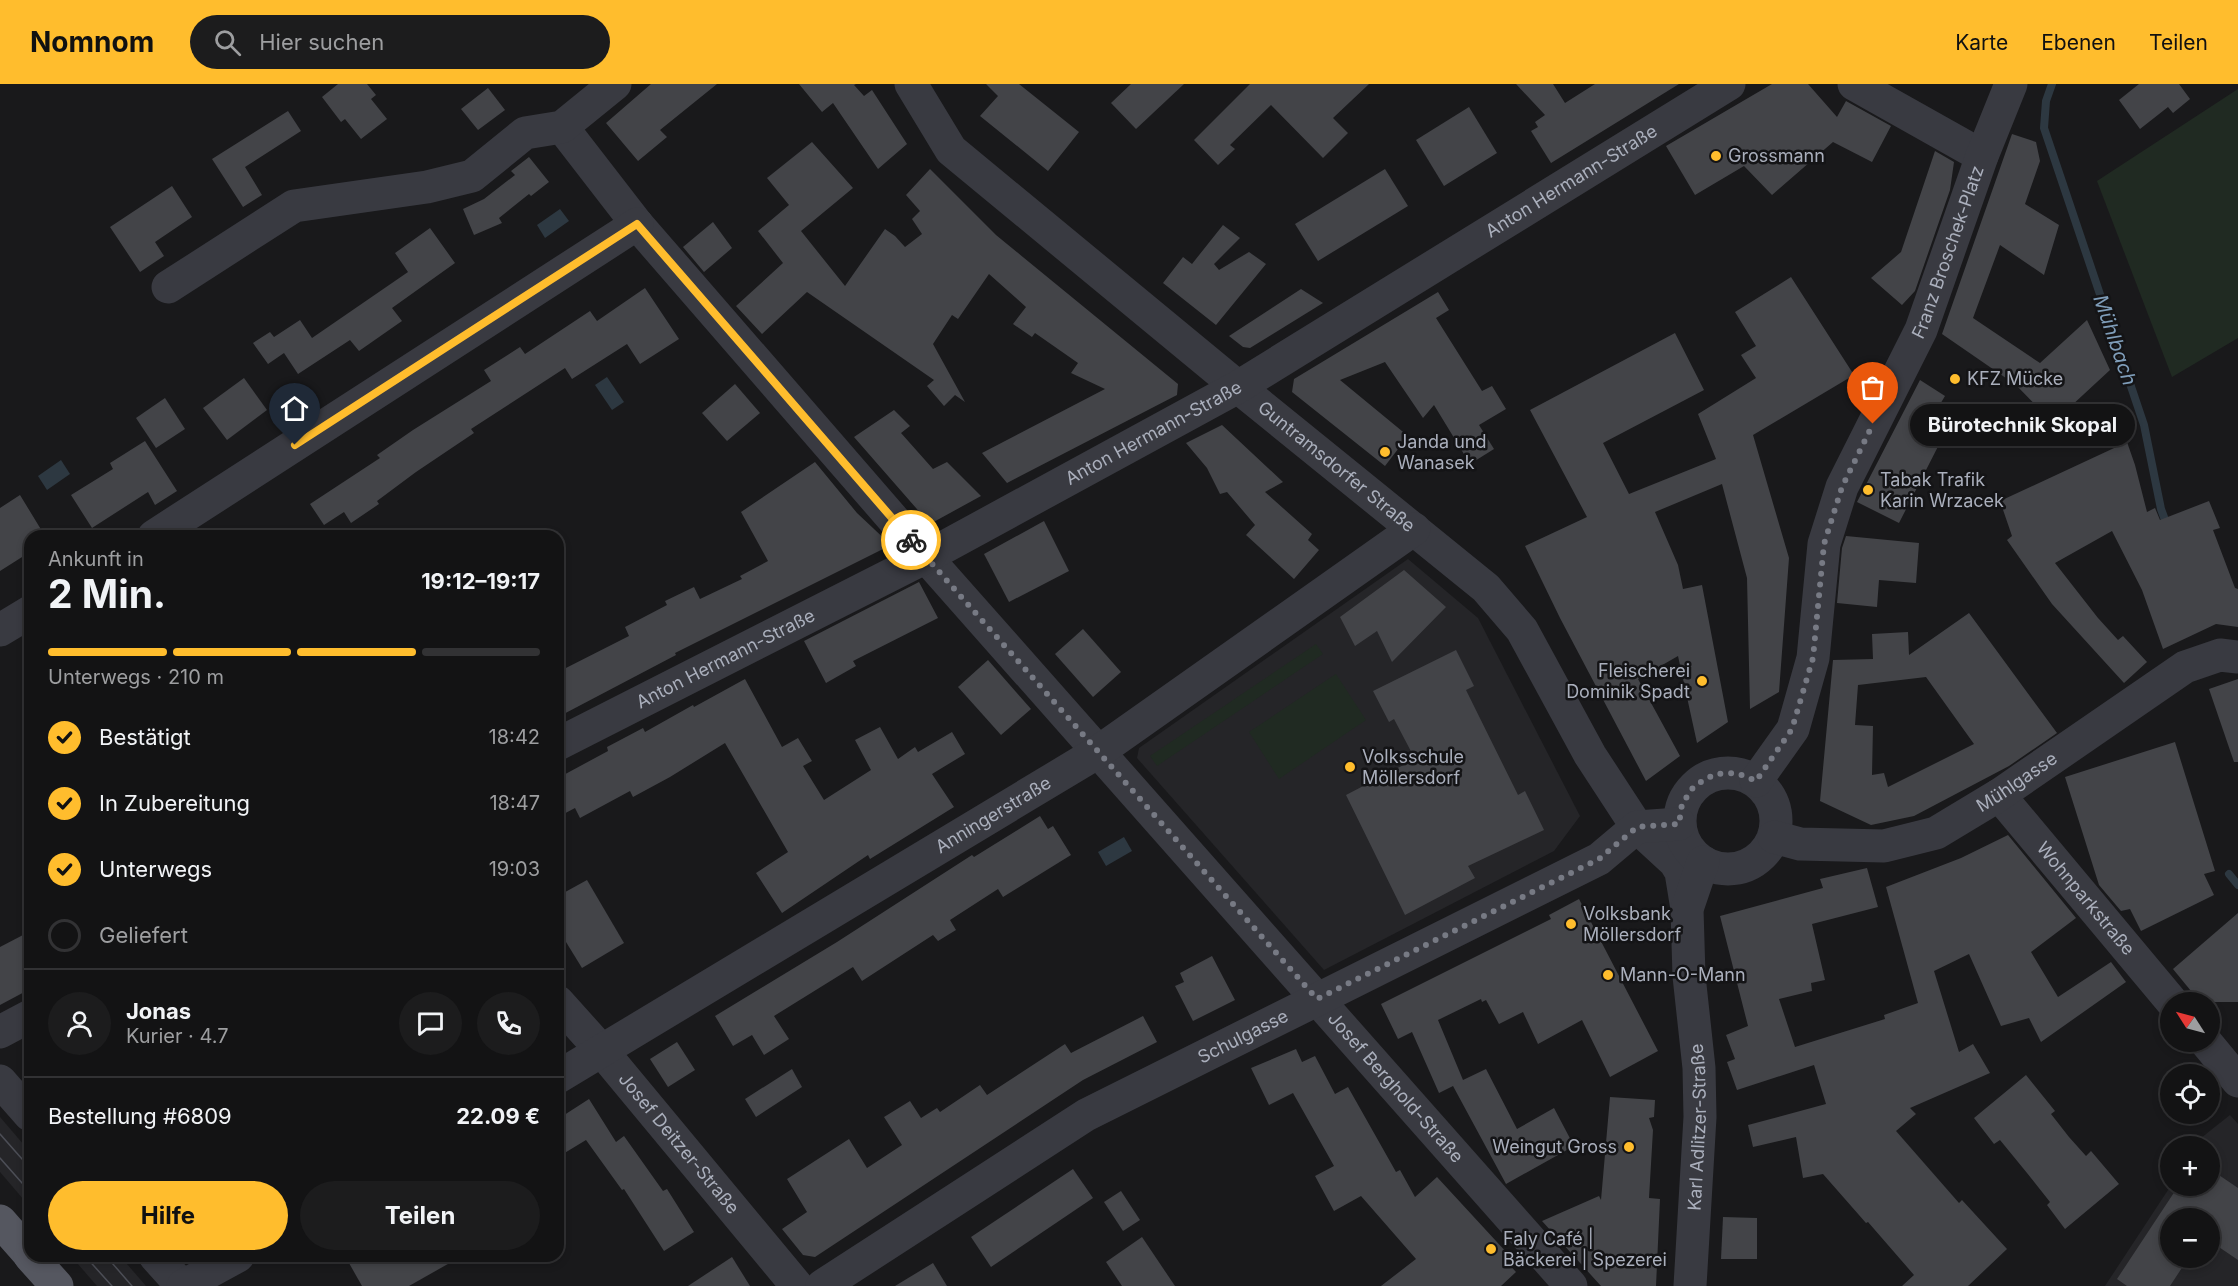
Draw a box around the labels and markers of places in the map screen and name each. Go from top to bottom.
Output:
place label: Grossmann [1728,145,1825,166]
marker: Grossmann [1709,149,1723,163]
pin [1847,362,1898,424]
place label: KFZ Mücke [1967,368,2063,389]
marker: KFZ Mücke [1948,372,1962,386]
pin [269,383,320,445]
callout: Bürotechnik Skopal [1909,403,2134,445]
place label: Janda und Wanasek [1397,431,1487,473]
marker: Janda und Wanasek [1378,445,1392,459]
place label: Tabak Trafik Karin Wrzacek [1880,469,2004,511]
marker: Tabak Trafik Karin Wrzacek [1861,483,1875,497]
place label: Fleischerei Dominik Spadt [1566,660,1690,702]
marker: Fleischerei Dominik Spadt [1695,674,1709,688]
place label: Volksschule Möllersdorf [1362,746,1464,788]
marker: Volksschule Möllersdorf [1343,760,1357,774]
place label: Volksbank Möllersdorf [1583,903,1681,945]
marker: Volksbank Möllersdorf [1564,917,1578,931]
place label: Mann-O-Mann [1620,964,1746,985]
marker: Mann-O-Mann [1601,968,1615,982]
place label: Weingut Gross [1492,1136,1617,1157]
marker: Weingut Gross [1622,1140,1636,1154]
place label: Faly Café | Bäckerei | Spezerei [1503,1227,1667,1270]
marker: Faly Café | Bäckerei | Spezerei [1484,1242,1498,1256]

